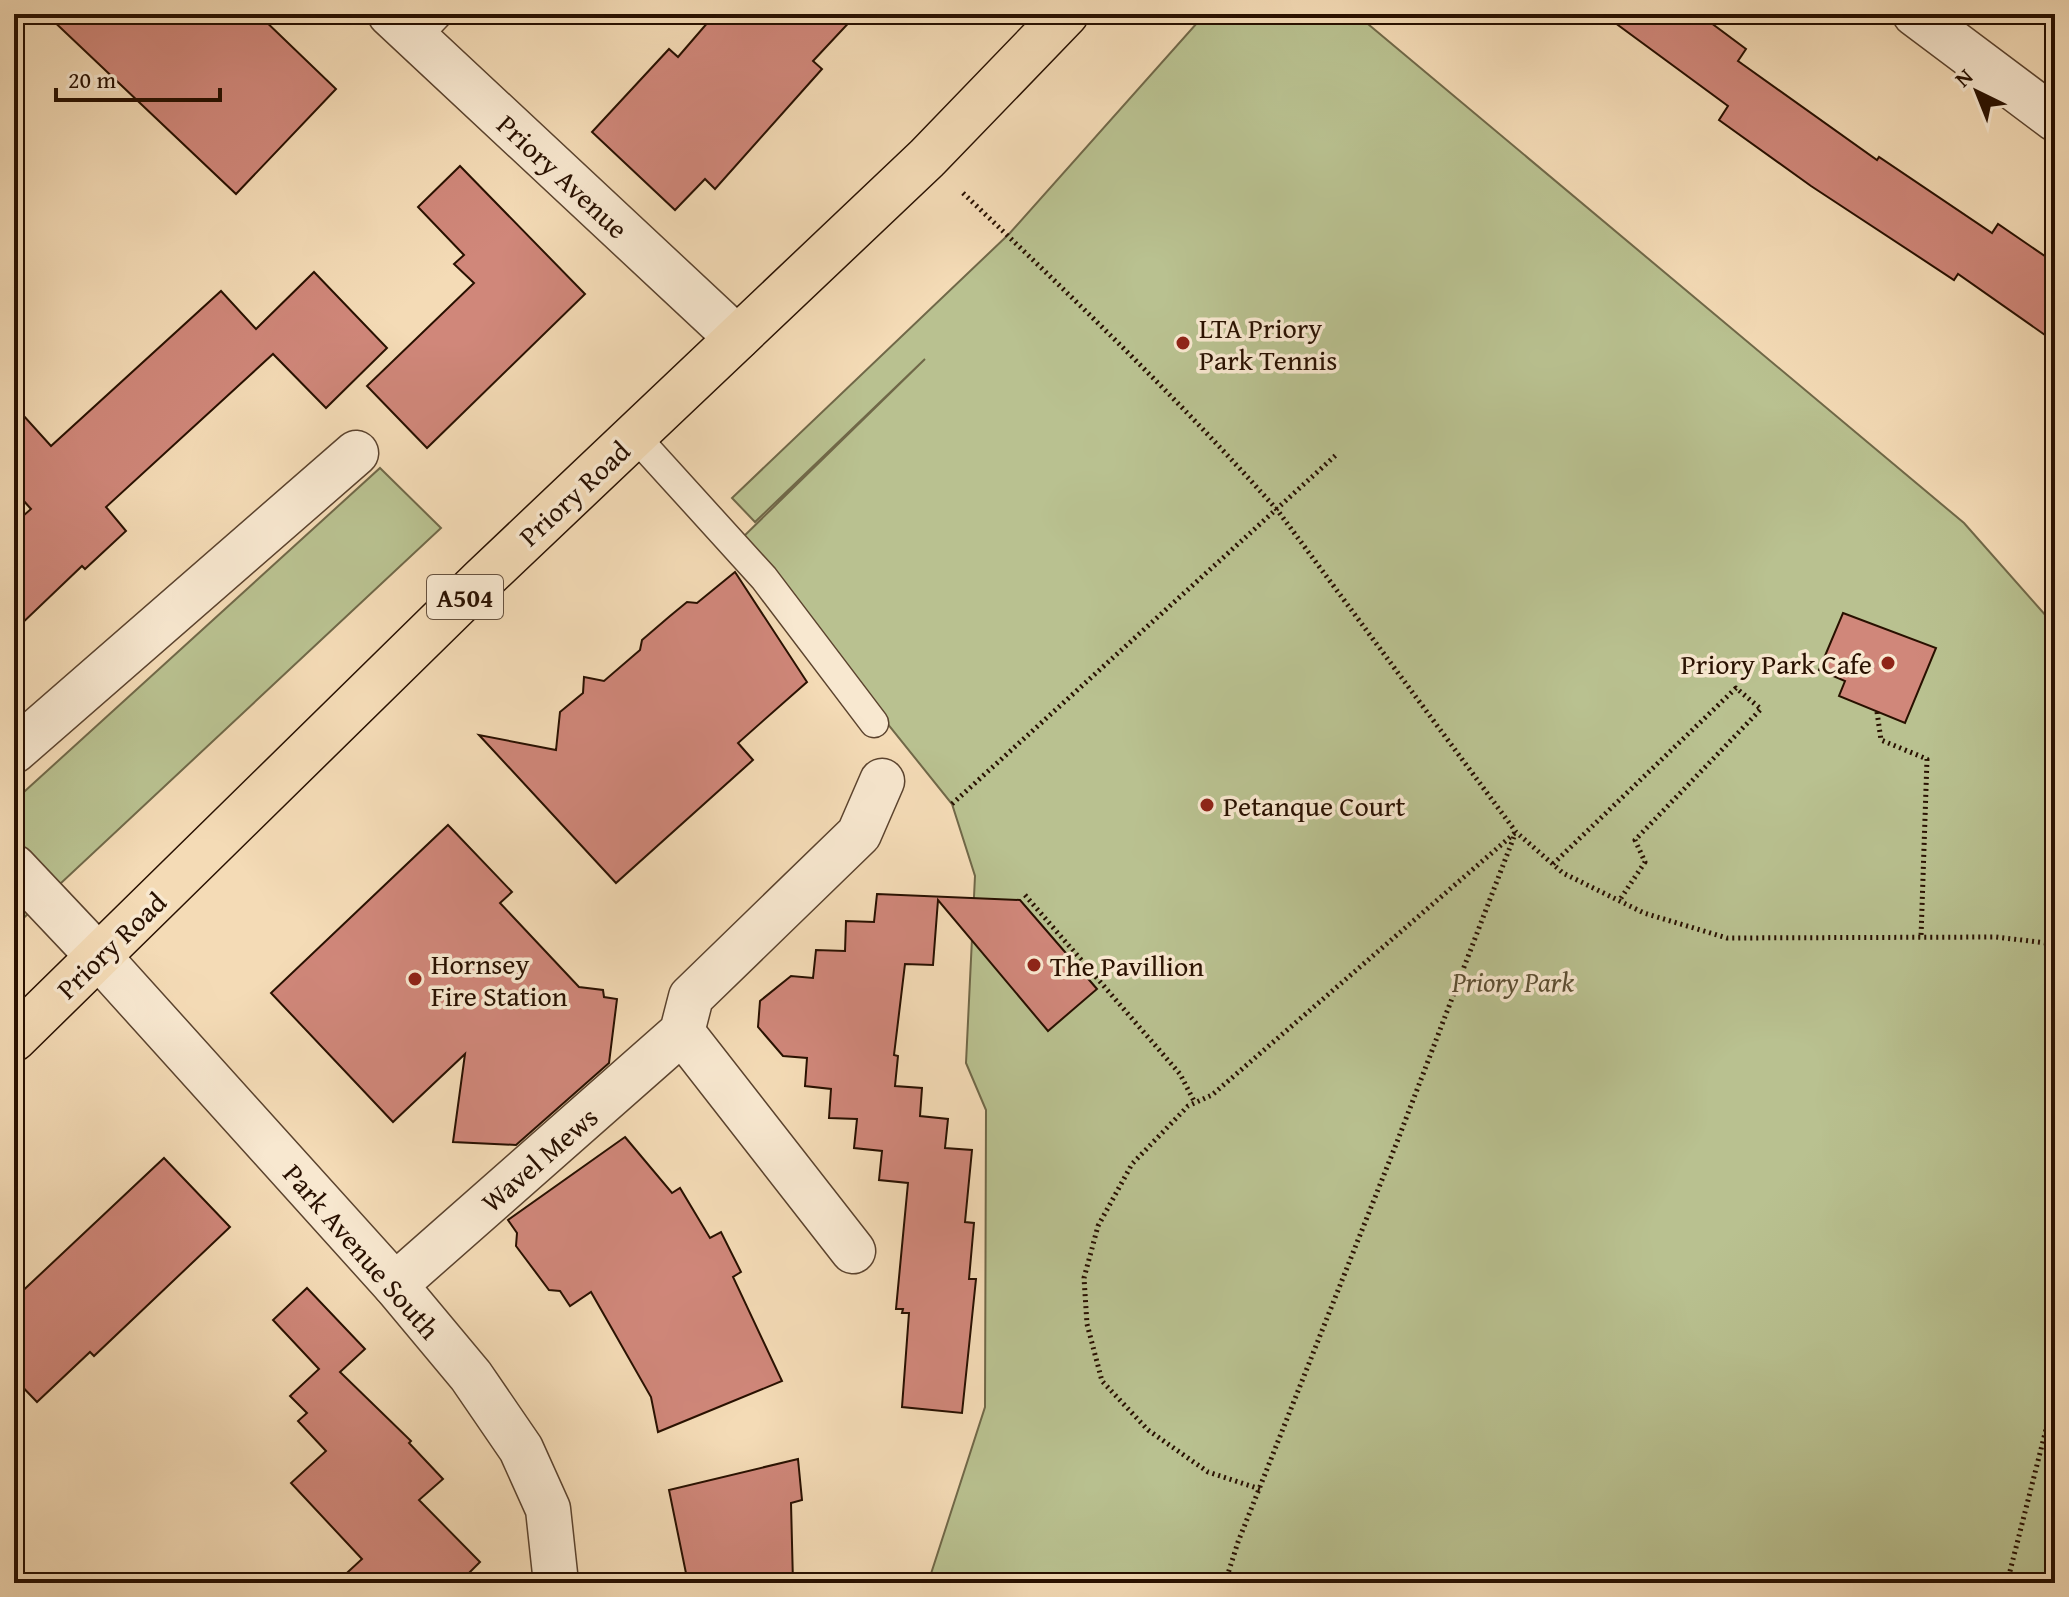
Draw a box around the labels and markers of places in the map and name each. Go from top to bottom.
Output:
place label: LTA Priory Park Tennis [1199,307,1337,380]
marker: LTA Priory Park Tennis [1174,334,1192,352]
place label: Priory Park Cafe [1681,643,1872,684]
marker: Priory Park Cafe [1879,654,1897,672]
place label: Petanque Court [1223,785,1405,826]
marker: Petanque Court [1198,796,1216,814]
place label: Hornsey Fire Station [431,943,568,1016]
place label: The Pavillion [1050,945,1204,986]
marker: The Pavillion [1025,956,1043,974]
marker: Hornsey Fire Station [406,970,424,988]

